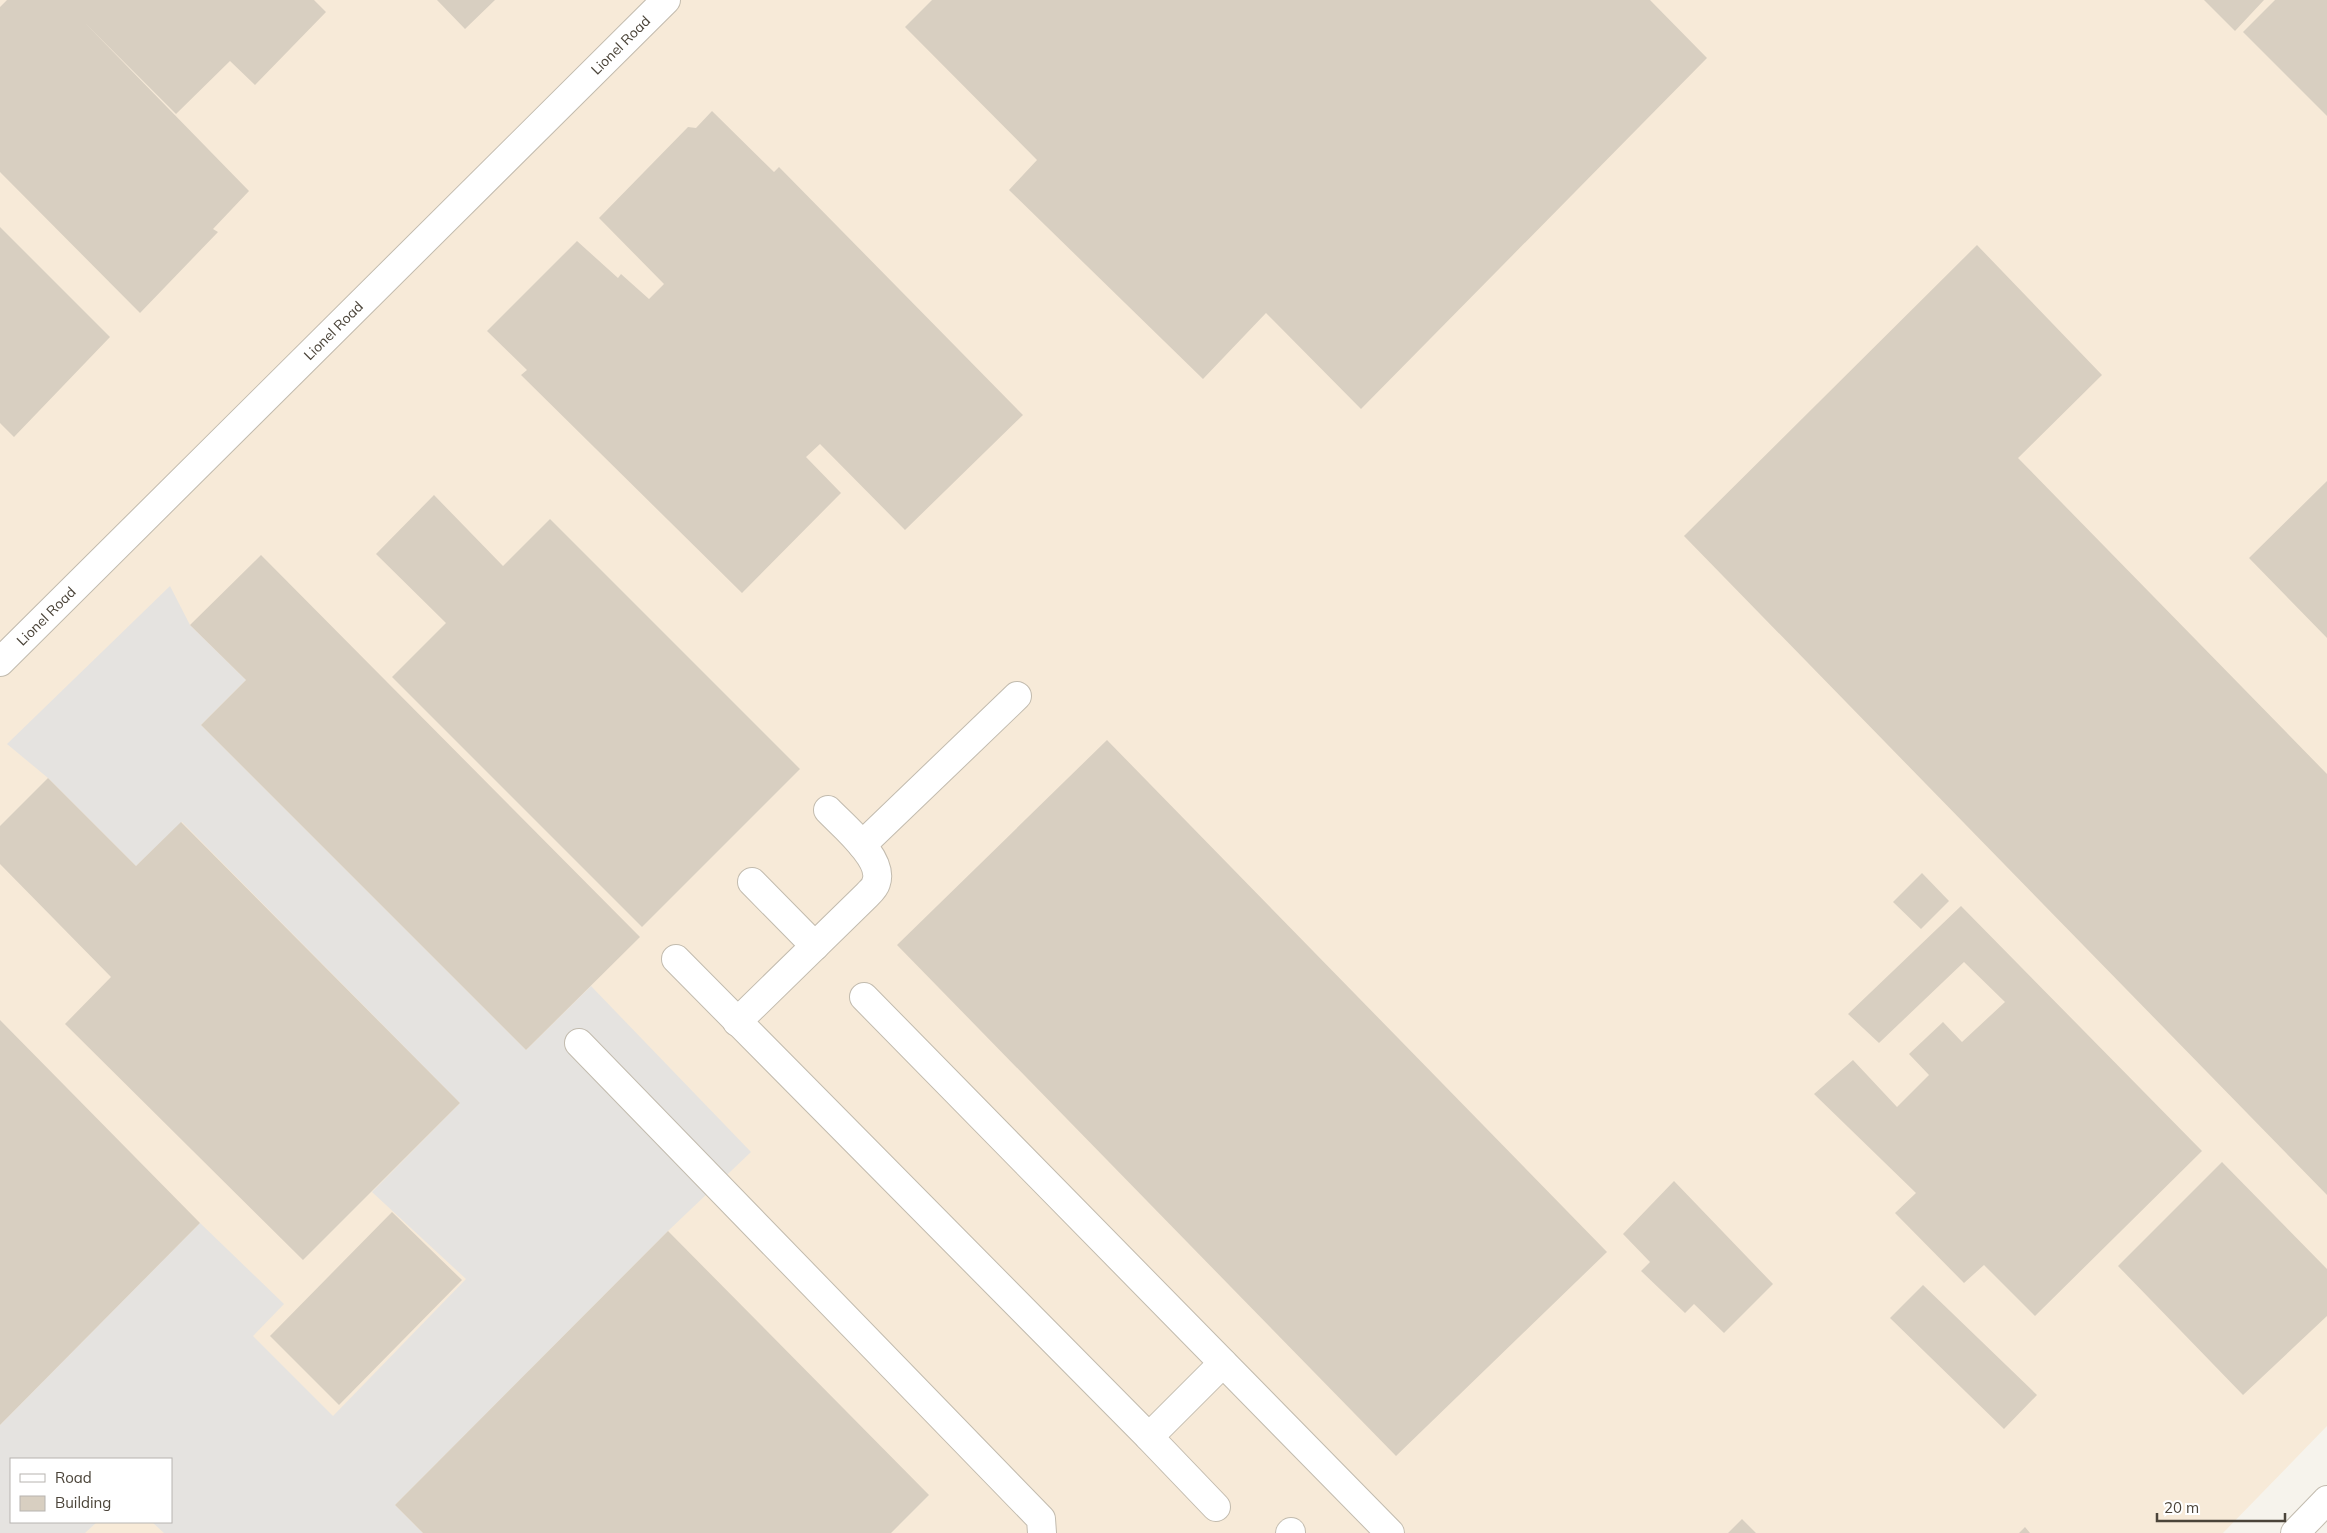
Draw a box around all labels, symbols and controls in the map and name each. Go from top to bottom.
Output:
street label: Lionel Road [587,12,654,78]
street label: Lionel Road [300,297,367,364]
street label: Lionel Road [13,583,79,649]
legend [10,1458,172,1523]
text: Road [55,1468,92,1487]
scale bar [2157,1490,2284,1522]
text: Building [55,1493,111,1512]
text: 20 m [2164,1498,2199,1517]

